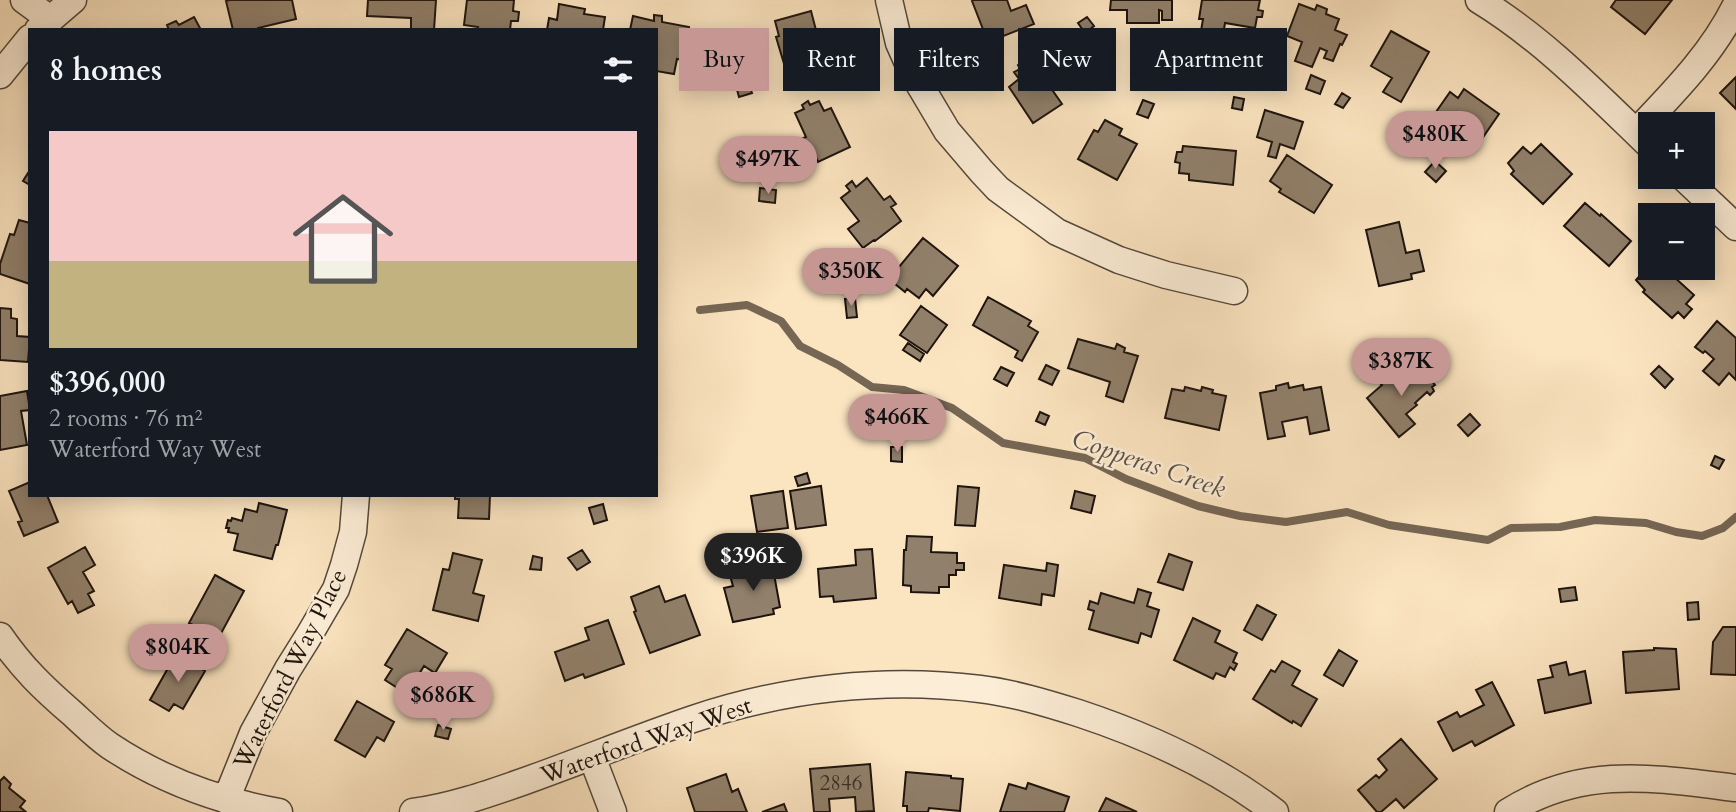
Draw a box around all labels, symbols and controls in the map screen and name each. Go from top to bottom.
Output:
chip: Buy [679,28,769,91]
chip: Rent [783,28,880,91]
chip: Filters [894,28,1004,91]
chip: New [1018,28,1116,91]
chip: Apartment [1130,28,1287,91]
text: 8 homes [49,50,162,91]
icon: filters [599,51,637,89]
pin: $480K [1386,111,1484,171]
map controls [1638,112,1715,280]
button: + [1638,112,1715,189]
text: $480K [1402,118,1468,149]
pin: $497K [719,136,817,196]
text: $497K [735,143,801,174]
icon: home [280,176,406,302]
button: − [1638,203,1715,280]
pin: $350K [802,248,900,308]
text: $350K [818,255,884,286]
pin: $387K [1352,338,1450,398]
text: $387K [1368,345,1434,376]
text: $396,000 [49,362,165,403]
pin: $466K [848,394,946,454]
text: $466K [864,401,930,432]
text: 2 rooms · 76 m² [49,403,202,434]
water label: Copperas Creek [1067,421,1230,506]
text: Waterford Way West [49,434,261,465]
pin: $396K [704,534,802,593]
text: $396K [720,540,786,571]
street label: Waterford Way Place [225,563,355,776]
pin: $804K [129,624,227,684]
text: $804K [145,631,211,662]
pin: $686K [394,672,492,732]
text: $686K [410,679,476,710]
street label: Waterford Way West [535,689,757,792]
house number: 2846 [819,769,863,798]

